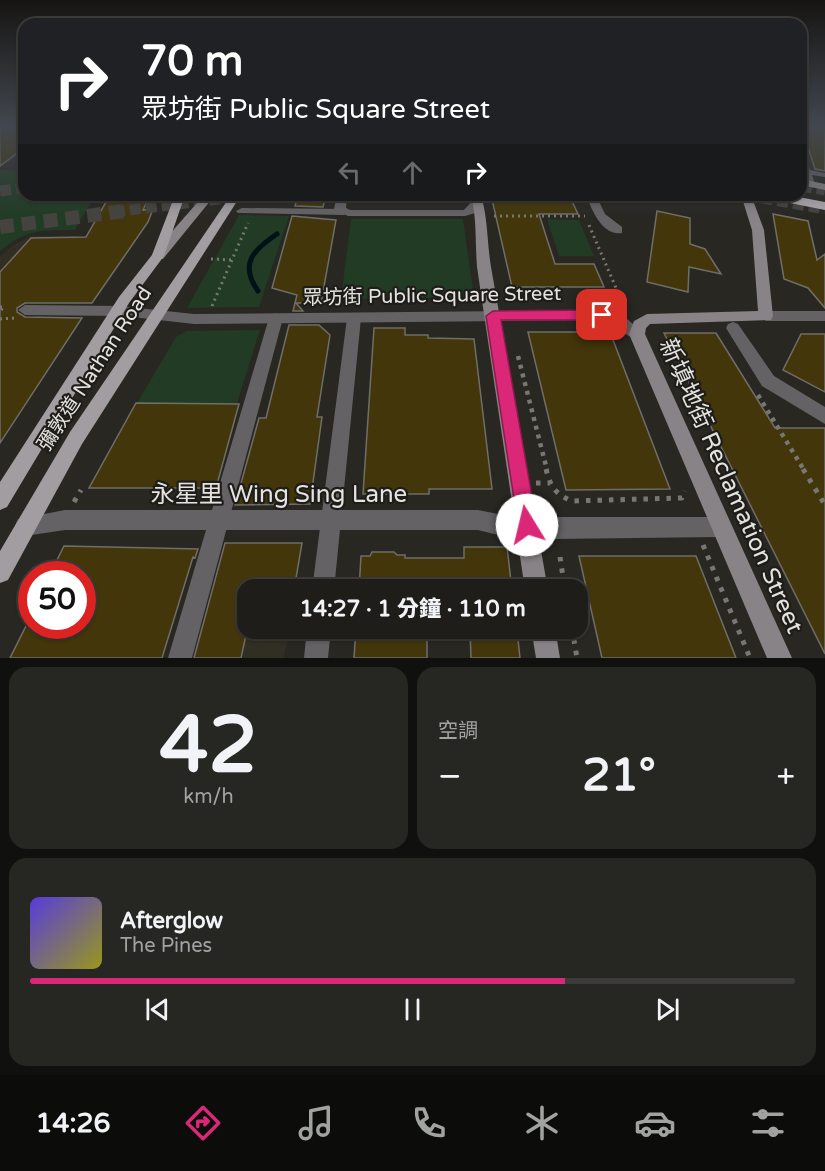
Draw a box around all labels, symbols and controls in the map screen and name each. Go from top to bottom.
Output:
text: 70 m [141,36,243,87]
icon: right [42,42,120,120]
text: 眾坊街 Public Square Street [141,93,490,126]
icon: left [333,156,366,189]
icon: ahead [396,156,429,189]
icon: right [459,156,492,189]
street label: 彌敦道 Nathan Road [33,282,157,456]
street label: 眾坊街 Public Square Street [303,282,562,310]
pin [576,289,627,340]
icon: arrive [585,298,618,331]
street label: 新填地街 Reclamation Street [653,334,809,638]
street label: 永星里 Wing Sing Lane [151,480,407,509]
position arrow [495,493,559,557]
speed limit sign: 50 [18,561,96,639]
text: 14:27 · 1 分鐘 · 110 m [299,596,526,622]
text: 42 [160,699,257,793]
text: 空調 [438,719,478,743]
text: 21° [582,749,656,803]
text: − [438,757,462,796]
text: + [776,757,795,796]
text: km/h [183,785,234,809]
text: Afterglow [120,908,223,934]
text: The Pines [120,934,212,958]
icon: previous [141,993,174,1026]
icon: pause [396,993,429,1026]
icon: next [651,993,684,1026]
icon: directions [182,1102,224,1144]
icon: music [295,1102,337,1144]
icon: phone [408,1102,450,1144]
icon: climate [521,1102,563,1144]
icon: car [634,1102,676,1144]
icon: filters [747,1102,789,1144]
text: 14:26 [36,1107,110,1140]

